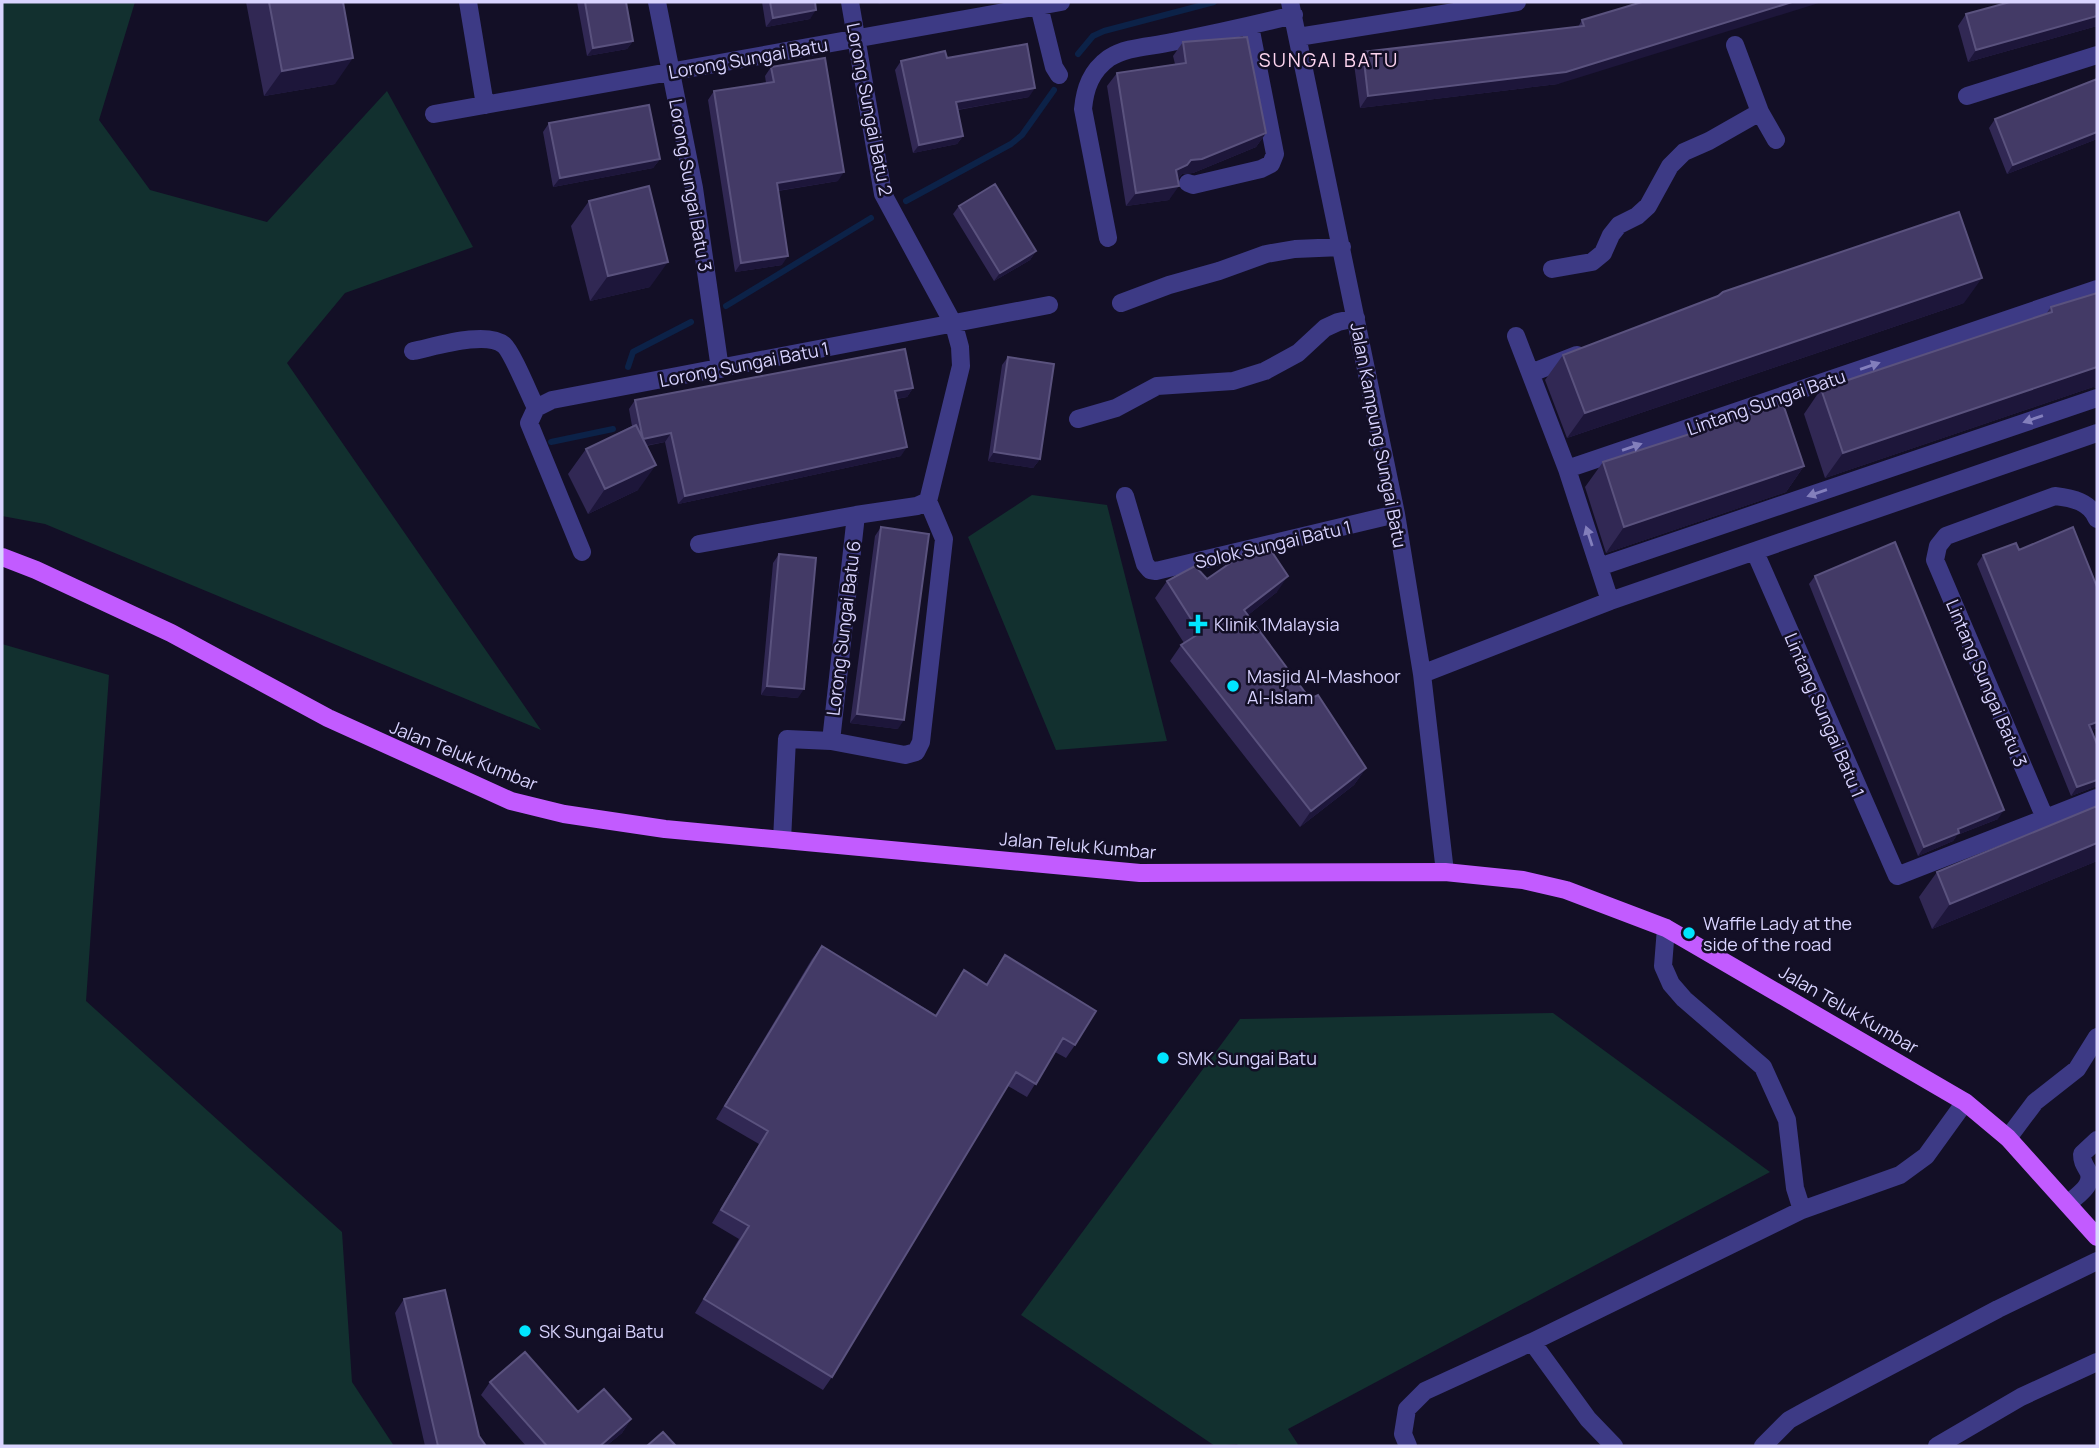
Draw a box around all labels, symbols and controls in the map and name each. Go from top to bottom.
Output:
street label: Lorong Sungai Batu 2 [841,21,899,197]
street label: Lorong Sungai Batu [666,32,830,84]
district label: SUNGAI BATU [1259,47,1399,73]
street label: Lorong Sungai Batu 3 [664,97,718,273]
street label: Jalan Kampung Sungai Batu [1345,320,1413,550]
street label: Lorong Sungai Batu 1 [657,336,831,392]
one-way arrow [1860,360,1881,371]
street label: Lintang Sungai Batu [1684,364,1848,440]
one-way arrow [2022,415,2043,425]
one-way arrow [1621,442,1642,452]
one-way arrow [1807,488,1828,498]
street label: Solok Sungai Batu 1 [1193,514,1353,574]
one-way arrow [1583,526,1594,547]
street label: Lorong Sungai Batu 6 [820,539,866,717]
street label: Lintang Sungai Batu 3 [1941,596,2033,770]
place label: Klinik 1Malaysia [1214,612,1339,636]
marker: Klinik 1Malaysia [1188,614,1208,634]
street label: Lintang Sungai Batu 1 [1779,629,1871,801]
place label: Masjid Al-Mashoor Al-Islam [1247,664,1401,709]
marker: Masjid Al-Mashoor Al-Islam [1225,678,1241,694]
street label: Jalan Teluk Kumbar [387,714,542,796]
street label: Jalan Teluk Kumbar [999,826,1158,864]
place label: Waffle Lady at the side of the road [1703,911,1852,956]
marker: Waffle Lady at the side of the road [1681,925,1697,941]
street label: Jalan Teluk Kumbar [1775,959,1924,1059]
place label: SMK Sungai Batu [1177,1046,1317,1070]
marker: SMK Sungai Batu [1155,1050,1171,1066]
place label: SK Sungai Batu [539,1319,664,1343]
marker: SK Sungai Batu [517,1323,533,1339]

